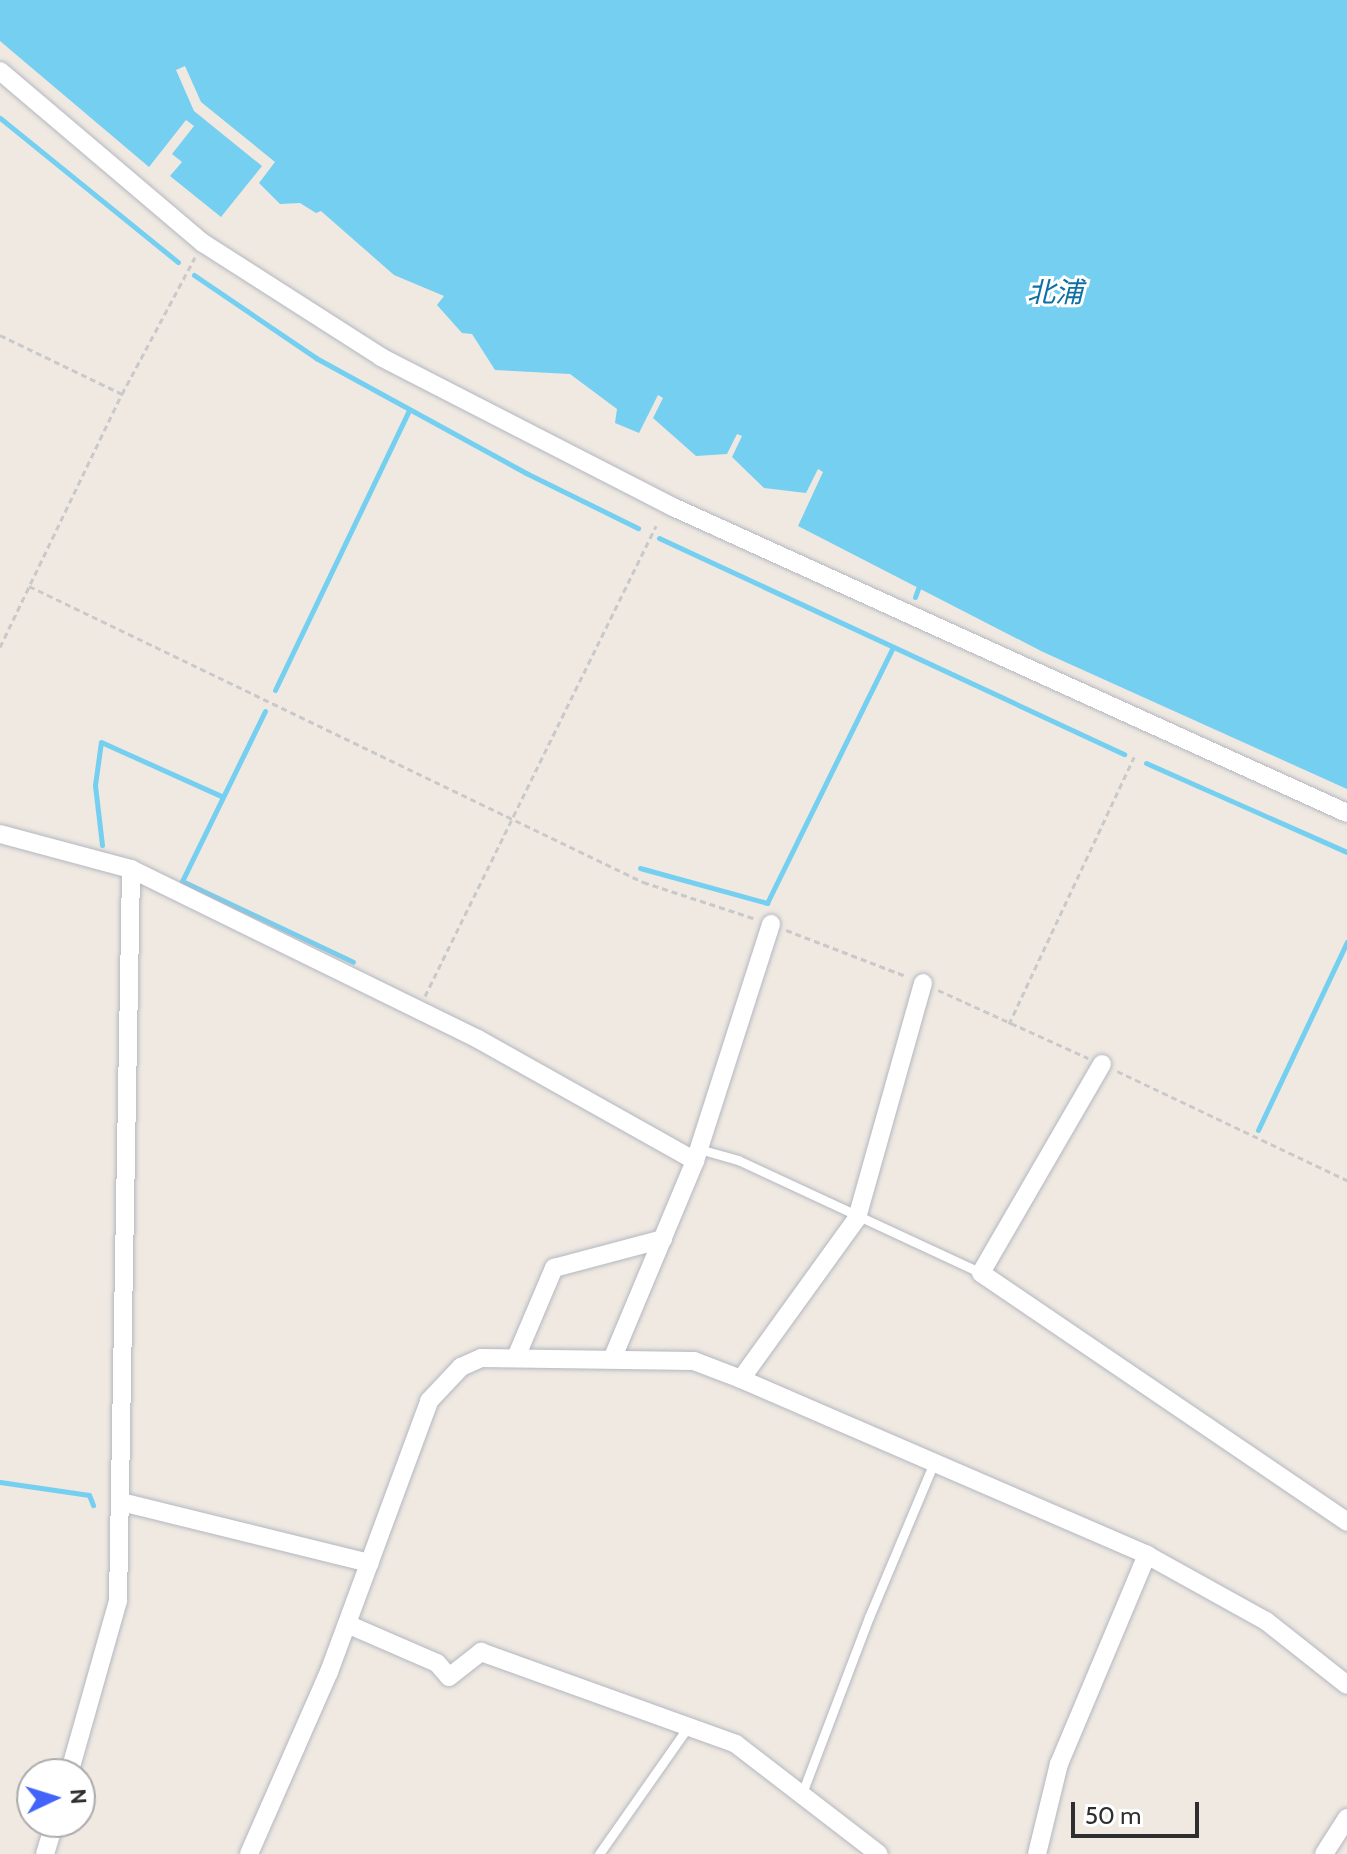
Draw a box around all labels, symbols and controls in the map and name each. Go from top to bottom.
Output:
water label: 北浦 [1027,275,1083,309]
north arrow [16,1758,96,1838]
scale bar [1075,1786,1203,1836]
text: N [64,1788,92,1805]
text: 50 m [1085,1801,1141,1830]

